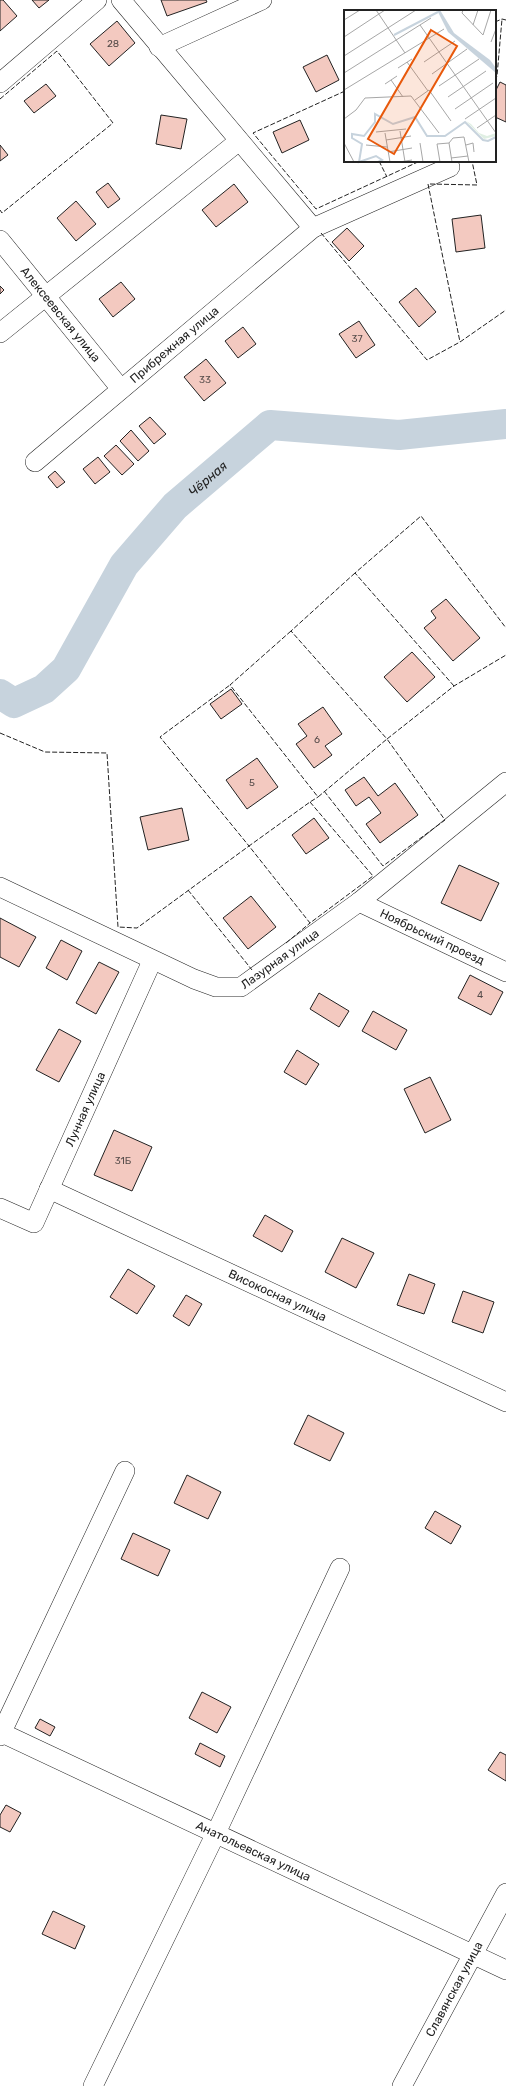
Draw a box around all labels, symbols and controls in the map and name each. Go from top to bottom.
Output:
inset map [344,10,496,162]
house number: 28 [107,38,119,50]
street label: Алексеевская улица [18,264,103,365]
street label: Прибрежная улица [127,304,221,386]
house number: 37 [351,333,363,345]
house number: 33 [199,374,211,386]
water label: Чёрная [185,458,230,499]
house number: 6 [314,734,320,746]
house number: 5 [249,777,255,789]
street label: Ноябрьский проезд [378,906,487,968]
street label: Лазурная улица [238,926,322,992]
house number: 4 [477,989,483,1001]
street label: Лунная улица [62,1070,108,1149]
house number: 31Б [115,1155,132,1167]
street label: Високосная улица [226,1267,329,1324]
street label: Анатольевская улица [194,1818,313,1884]
street label: Славянская улица [423,1939,485,2039]

